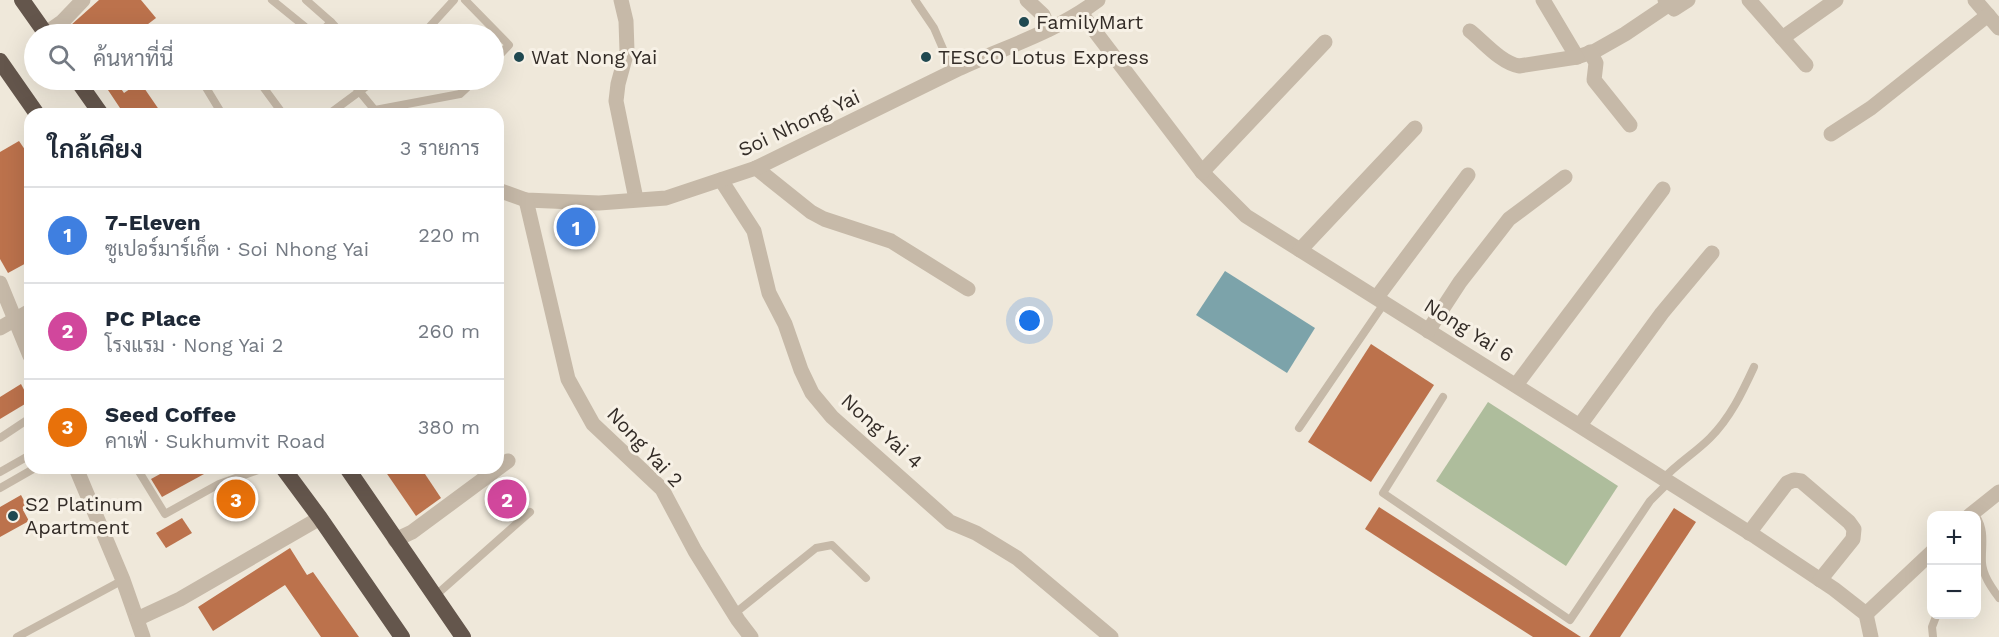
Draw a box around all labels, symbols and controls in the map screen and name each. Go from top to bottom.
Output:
place label: FamilyMart [1036,10,1144,34]
marker: FamilyMart [1017,15,1031,29]
search box [24,24,504,90]
icon: search [45,41,78,74]
place label: Wat Nong Yai [531,45,657,69]
place label: TESCO Lotus Express [938,45,1149,69]
text: ค้นหาที่นี่ [93,46,173,71]
marker: Wat Nong Yai [512,50,526,64]
marker: TESCO Lotus Express [919,50,933,64]
street label: Soi Nhong Yai [734,84,864,162]
text: ใกล้เคียง [48,134,143,164]
text: 3 รายการ [400,136,480,160]
pin: 1 [556,204,596,250]
text: 7-Eleven [105,210,201,235]
text: 1 [63,223,72,247]
text: 220 m [418,223,480,247]
text: ซูเปอร์มาร์เก็ต · Soi Nhong Yai [105,237,369,261]
street label: Nong Yai 6 [1420,293,1518,367]
text: PC Place [105,306,201,331]
your location [1015,306,1044,335]
text: 2 [62,319,73,343]
text: 260 m [418,319,480,343]
text: โรงแรม · Nong Yai 2 [105,333,283,357]
street label: Nong Yai 4 [836,388,928,474]
text: Seed Coffee [105,402,236,427]
street label: Nong Yai 2 [602,402,688,492]
text: 3 [62,415,73,439]
text: 380 m [418,415,480,439]
text: คาเฟ่ · Sukhumvit Road [105,429,325,453]
pin: 3 [216,476,256,522]
pin: 2 [488,476,526,522]
place label: S2 Platinum Apartment [25,492,143,539]
marker: S2 Platinum Apartment [6,509,20,523]
map controls [1927,511,1981,619]
button: + [1927,511,1981,565]
button: − [1927,565,1981,619]

